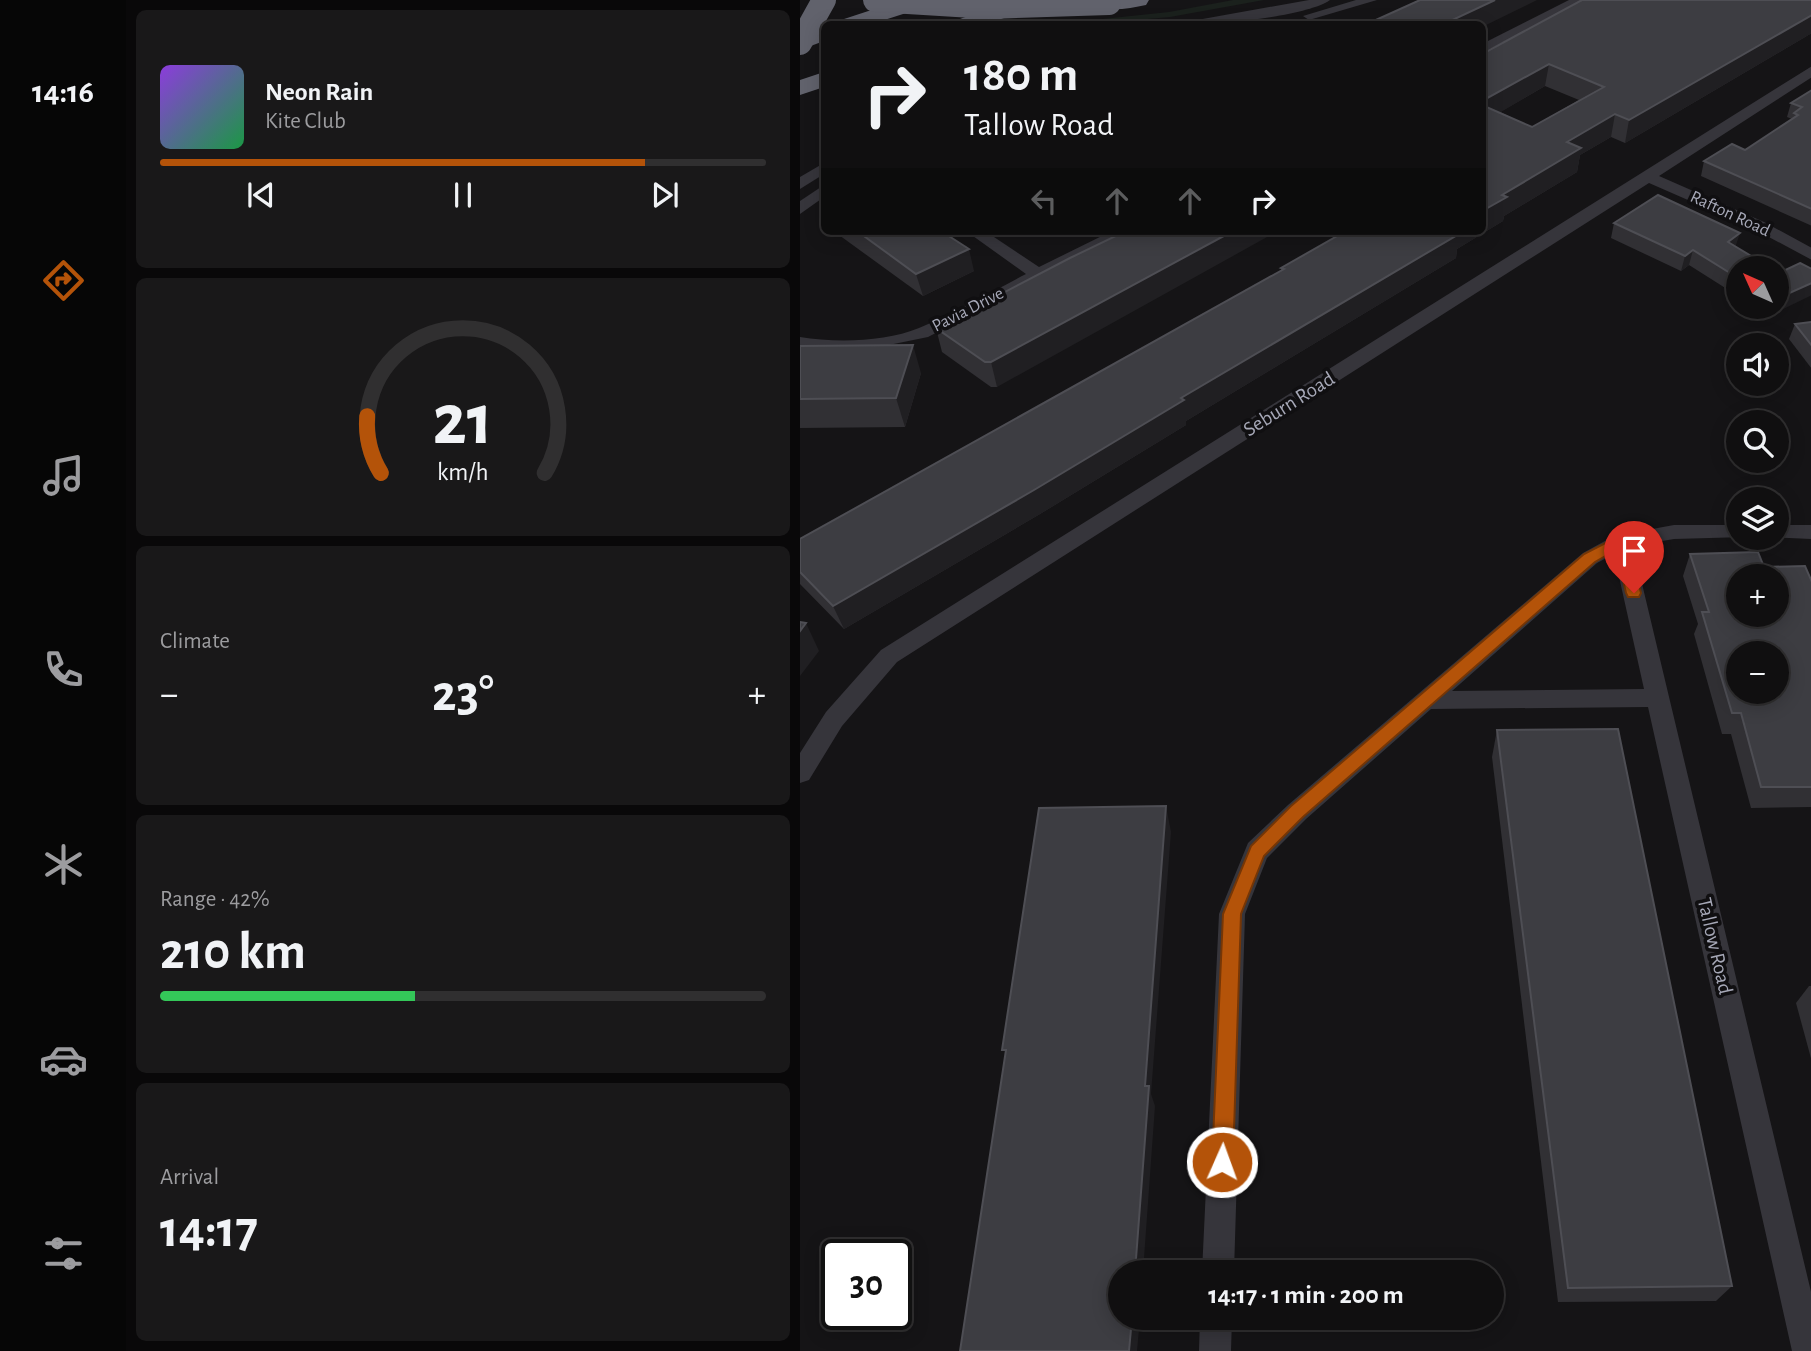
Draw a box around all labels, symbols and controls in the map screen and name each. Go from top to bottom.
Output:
icon: right [849,49,940,140]
text: 180 m [964,51,1078,100]
text: 14:16 [32,76,94,108]
text: Neon Rain [265,79,373,105]
text: Tallow Road [964,109,1114,141]
text: Kite Club [265,110,346,133]
icon: previous [242,176,280,214]
icon: pause [444,176,482,214]
icon: next [646,176,684,214]
icon: left [1025,182,1063,220]
icon: ahead [1098,182,1136,220]
icon: ahead [1171,182,1209,220]
icon: right [1244,182,1282,220]
street label: Rafton Road [1687,188,1773,240]
icon: directions [39,256,88,305]
north arrow [1726,256,1789,318]
map controls [1726,256,1789,704]
street label: Pavia Drive [929,284,1007,336]
button: sound [1726,333,1789,396]
street label: Seburn Road [1240,368,1338,440]
text: 21 [433,386,493,459]
button: search [1726,410,1789,473]
icon: music [39,451,88,500]
text: km/h [437,460,489,485]
button: layers [1726,487,1789,550]
pin [1604,521,1664,593]
icon: arrive [1615,532,1653,570]
button: + [1726,564,1789,627]
text: Climate [160,630,230,653]
button: − [1726,641,1789,704]
icon: phone [39,645,88,694]
text: 23° [432,668,494,720]
text: − [160,676,178,714]
text: + [748,676,766,714]
icon: climate [39,840,88,889]
text: Range · 42% [160,888,270,911]
street label: Tallow Road [1694,896,1736,996]
text: 210 km [160,926,306,978]
icon: car [39,1035,88,1084]
position arrow [1185,1125,1259,1199]
text: Arrival [160,1166,219,1189]
text: 14:17 [160,1204,258,1256]
icon: filters [39,1229,88,1278]
speed limit sign: 30 [821,1239,912,1330]
text: 14:17 · 1 min · 200 m [1208,1282,1404,1308]

